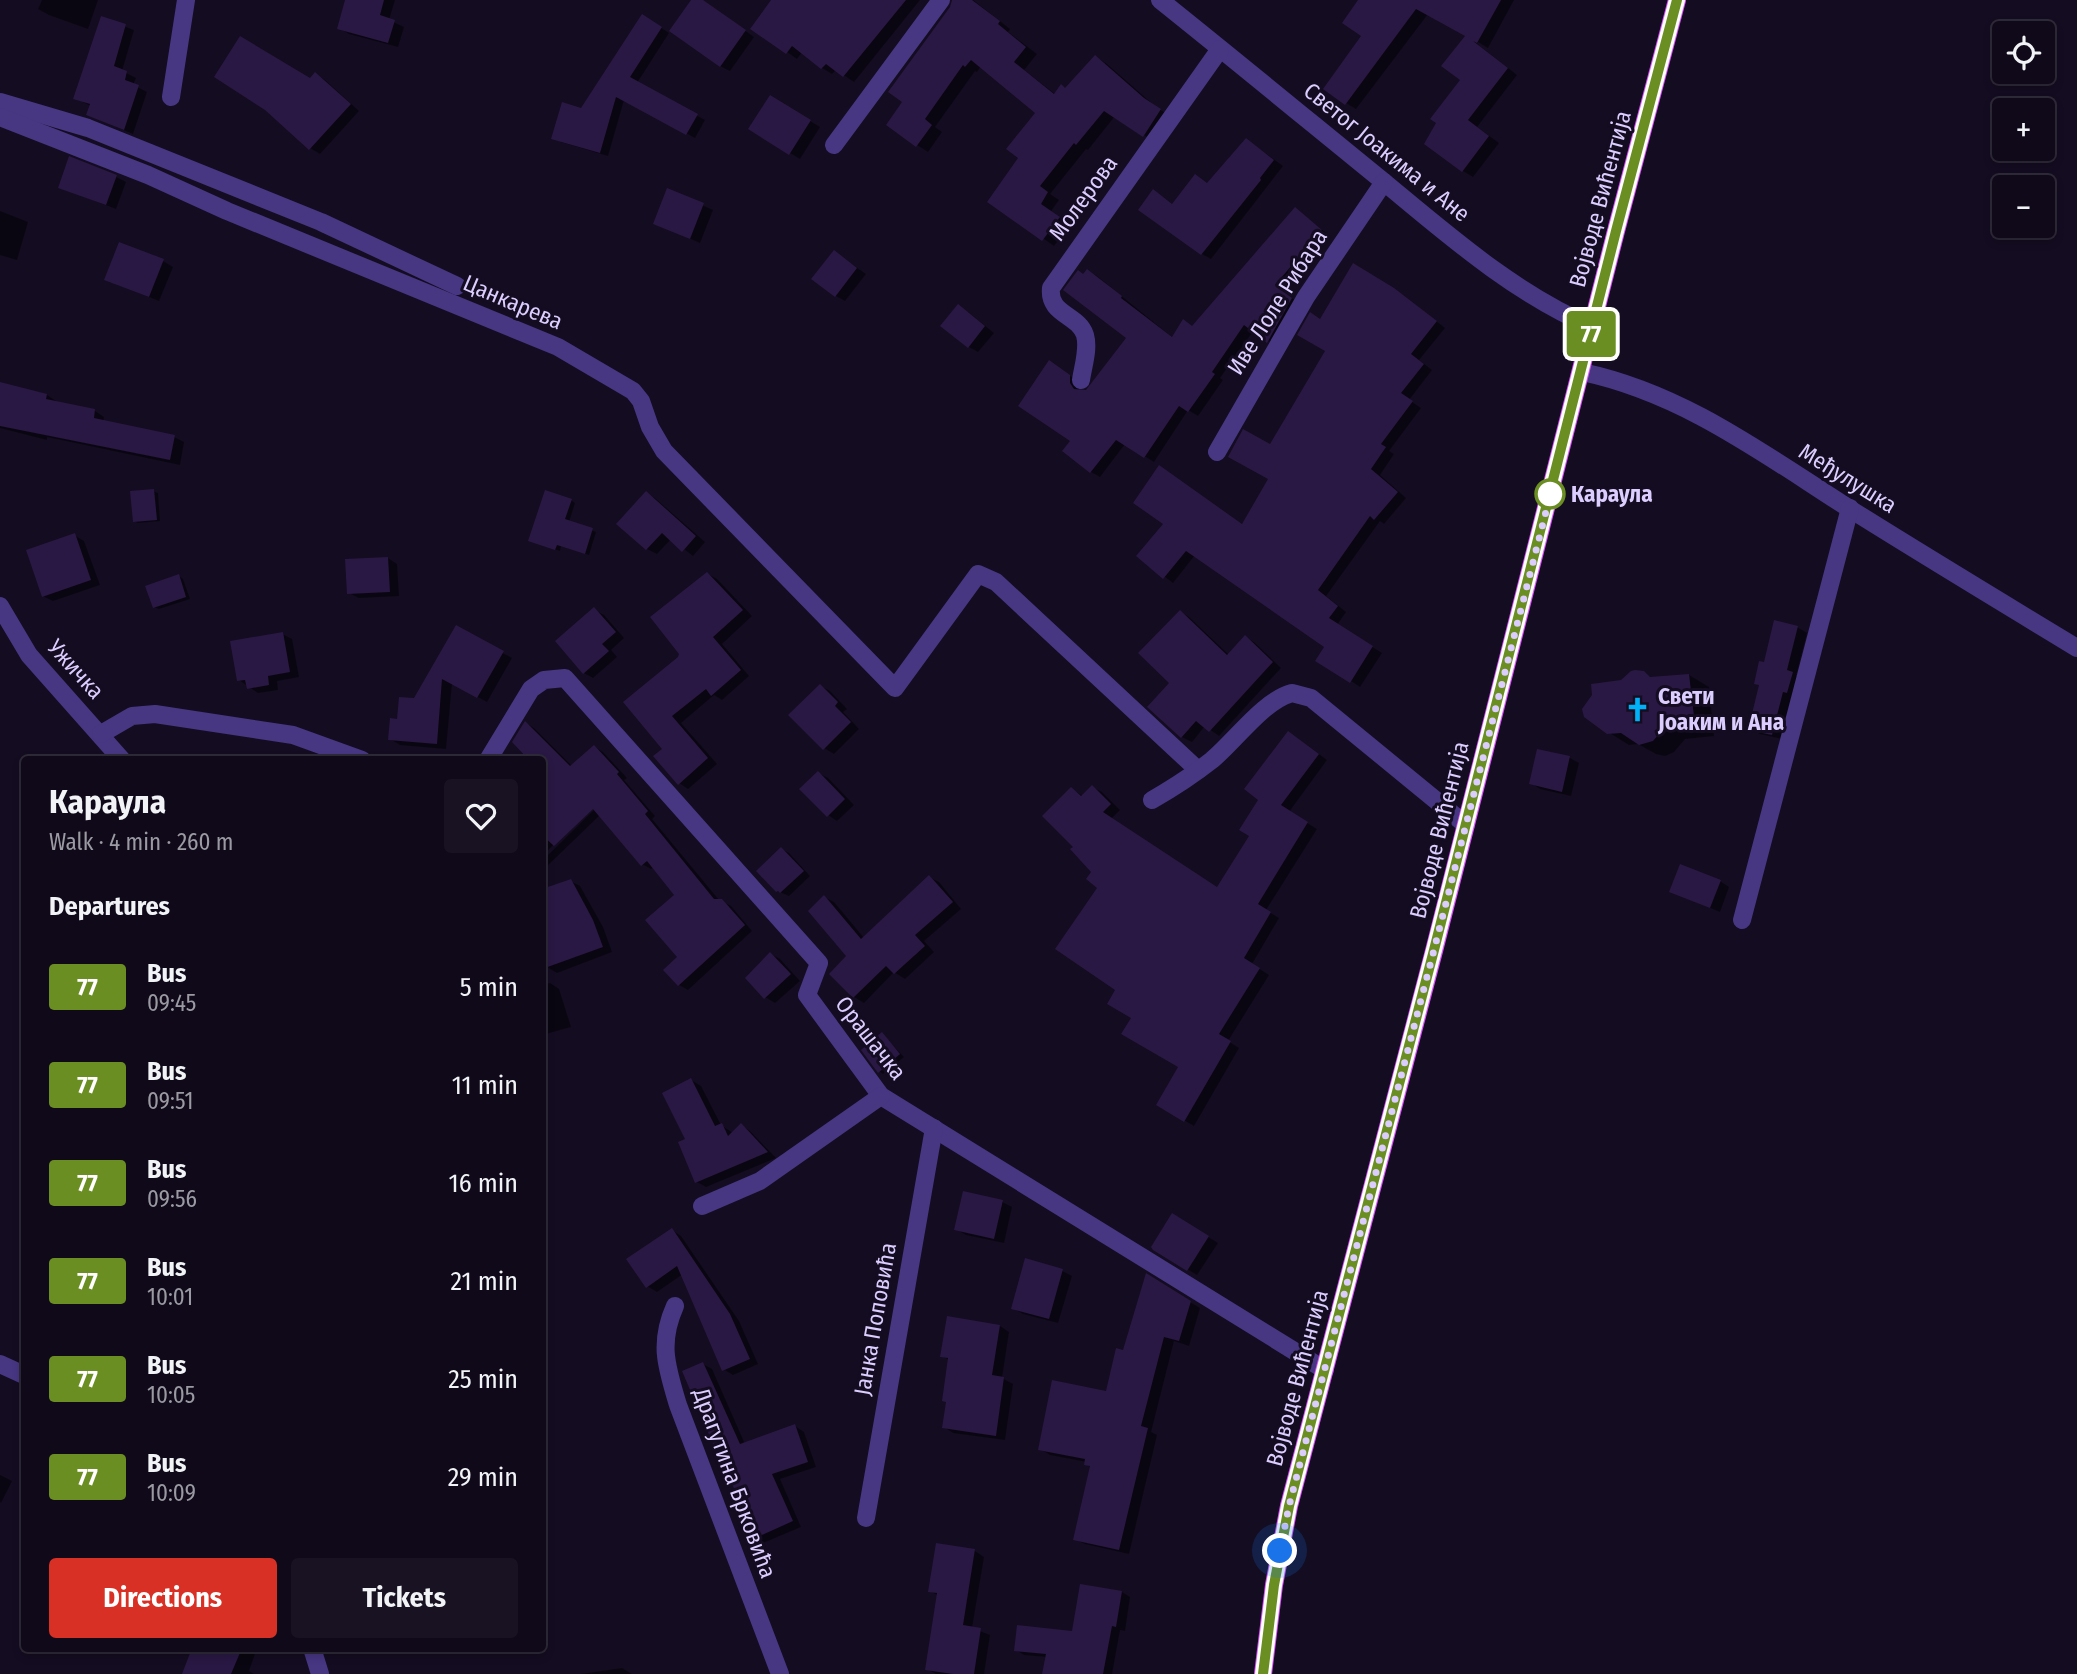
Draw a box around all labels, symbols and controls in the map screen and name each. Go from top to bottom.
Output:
map controls [1992,21,2055,238]
button: locate [1992,21,2055,84]
street label: Светог Јоакима и Ане [1298,76,1476,228]
button: + [1992,98,2055,161]
street label: Војводе Вићентија [1563,108,1637,290]
street label: Молерова [1043,150,1123,246]
button: − [1992,175,2055,238]
street label: Иве Лоле Рибара [1221,224,1333,380]
street label: Цанкарева [459,269,567,335]
line badge: 77 [1560,311,1622,357]
text: 77 [1581,320,1601,348]
street label: Међулушка [1794,437,1902,519]
marker: Караула [1535,479,1565,509]
place label: Караула [1571,480,1653,508]
street label: Ужичка [41,633,110,705]
place label: Свети Јоаким и Ана [1657,682,1784,736]
church icon: Свети Јоаким и Ана [1624,695,1652,723]
street label: Војводе Вићентија [1403,738,1475,922]
button: heart [444,779,518,853]
text: Караула [49,782,166,822]
text: Walk · 4 min · 260 m [49,828,234,856]
text: Departures [49,891,170,922]
text: Bus [147,958,186,989]
text: 5 min [460,972,518,1003]
text: 77 [77,973,98,1001]
text: 09:45 [147,989,196,1017]
street label: Орашачка [830,991,912,1085]
text: Bus [147,1056,186,1087]
text: 11 min [452,1070,518,1101]
text: 77 [77,1071,98,1099]
text: 09:51 [147,1087,193,1115]
text: Bus [147,1154,186,1185]
text: 16 min [449,1168,518,1199]
text: 77 [77,1169,98,1197]
text: 09:56 [147,1185,197,1213]
street label: Јанка Поповића [848,1240,902,1398]
text: Bus [147,1252,186,1283]
text: 21 min [451,1266,518,1297]
text: 77 [77,1267,98,1295]
text: 10:01 [147,1283,193,1311]
street label: Војводе Вићентија [1260,1287,1334,1469]
text: Bus [147,1350,186,1381]
text: 25 min [448,1364,518,1395]
text: 77 [77,1365,98,1393]
text: 10:05 [147,1381,195,1409]
street label: Драгутина Брковића [687,1383,782,1582]
text: Bus [147,1448,186,1479]
text: 29 min [448,1462,518,1493]
text: 77 [77,1463,98,1491]
text: 10:09 [147,1479,196,1507]
your location [1262,1533,1297,1568]
button: Directions [49,1558,277,1638]
button: Tickets [291,1558,518,1638]

